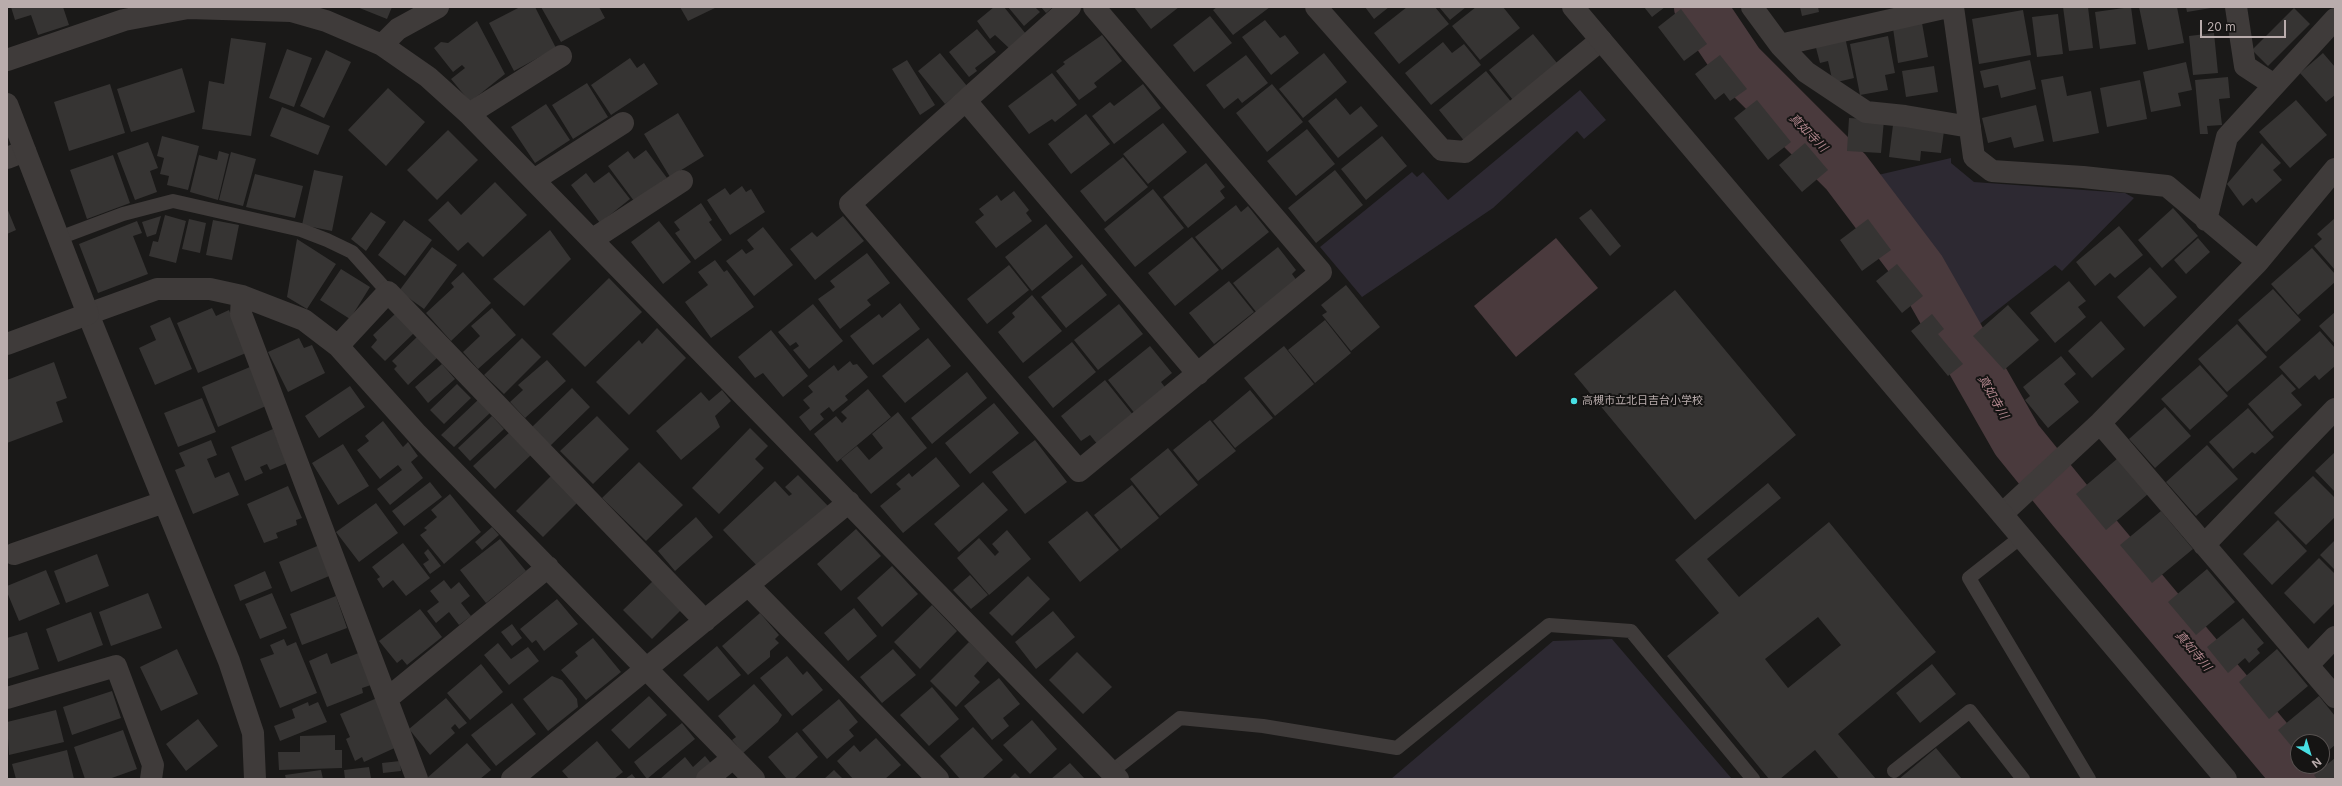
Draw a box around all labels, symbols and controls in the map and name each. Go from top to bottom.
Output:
scale bar [2202,12,2288,38]
text: 20 m [2207,19,2236,34]
water label: 真如寺川 [1786,111,1830,155]
water label: 真如寺川 [1975,373,2011,421]
place label: 高槻市立北日吉台小学校 [1582,394,1703,408]
marker: 高槻市立北日吉台小学校 [1569,396,1579,406]
water label: 真如寺川 [2172,628,2214,674]
north arrow [2290,734,2330,774]
text: N [2309,755,2324,771]

